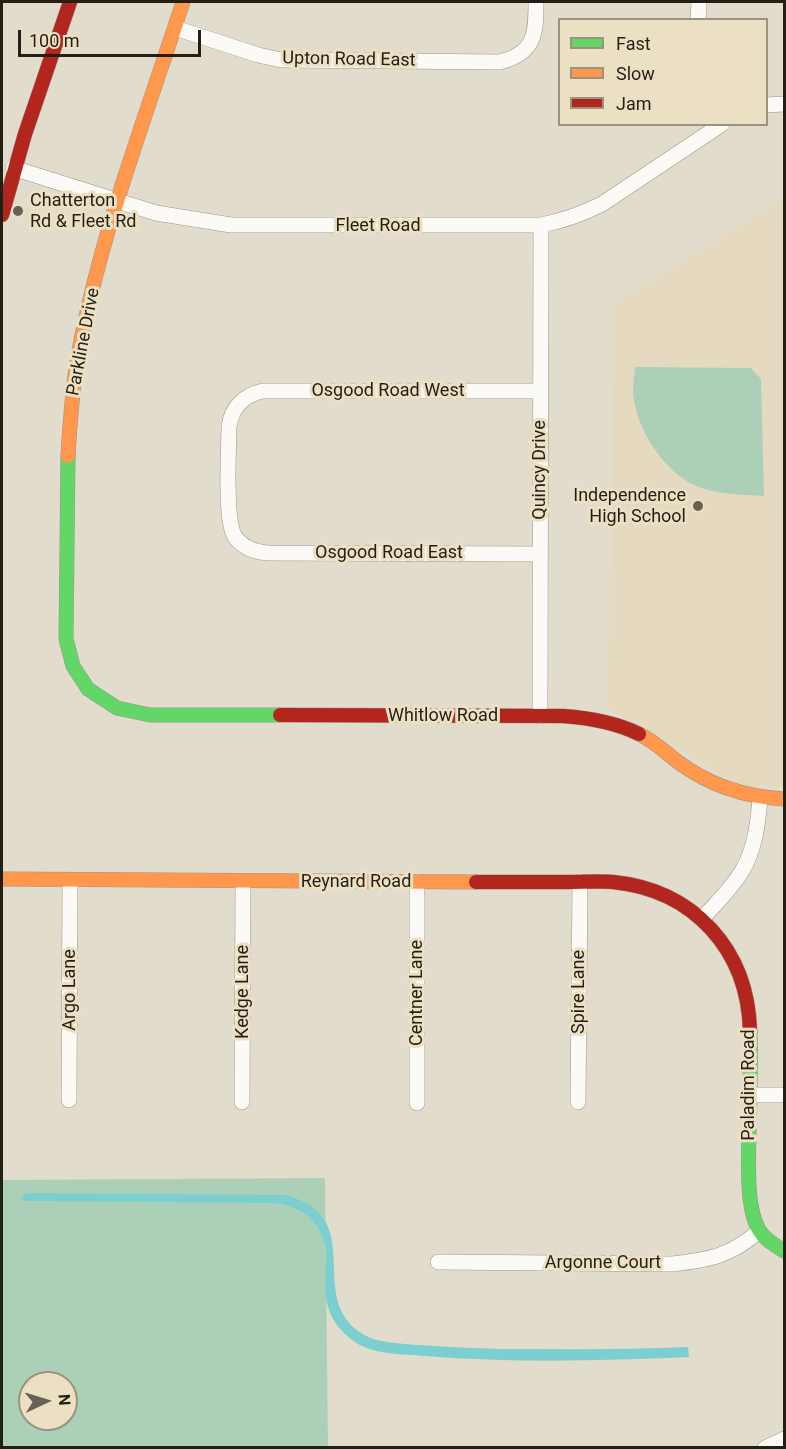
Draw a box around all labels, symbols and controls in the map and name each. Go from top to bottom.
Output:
scale bar [21,18,204,56]
legend [558,18,768,126]
text: 100 m [29,30,80,51]
text: Fast [616,33,651,54]
street label: Upton Road East [282,48,416,72]
text: Slow [616,63,655,84]
text: Jam [616,93,652,114]
place label: Chatterton Rd & Fleet Rd [30,190,136,232]
marker: Chatterton Rd & Fleet Rd [11,204,25,218]
street label: Fleet Road [335,215,421,237]
street label: Parkline Drive [63,286,105,398]
street label: Osgood Road West [311,380,465,402]
street label: Quincy Drive [529,420,551,520]
place label: Independence High School [573,485,686,528]
marker: Independence High School [691,499,705,513]
street label: Osgood Road East [315,542,463,564]
street label: Whitlow Road [388,705,498,727]
street label: Reynard Road [301,871,411,893]
street label: Centner Lane [406,940,428,1046]
street label: Kedge Lane [232,945,254,1039]
street label: Argo Lane [59,949,81,1031]
street label: Spire Lane [568,950,590,1034]
street label: Paladim Road [738,1029,760,1141]
street label: Argonne Court [545,1252,661,1274]
north arrow [18,1371,78,1431]
text: N [55,1394,74,1406]

